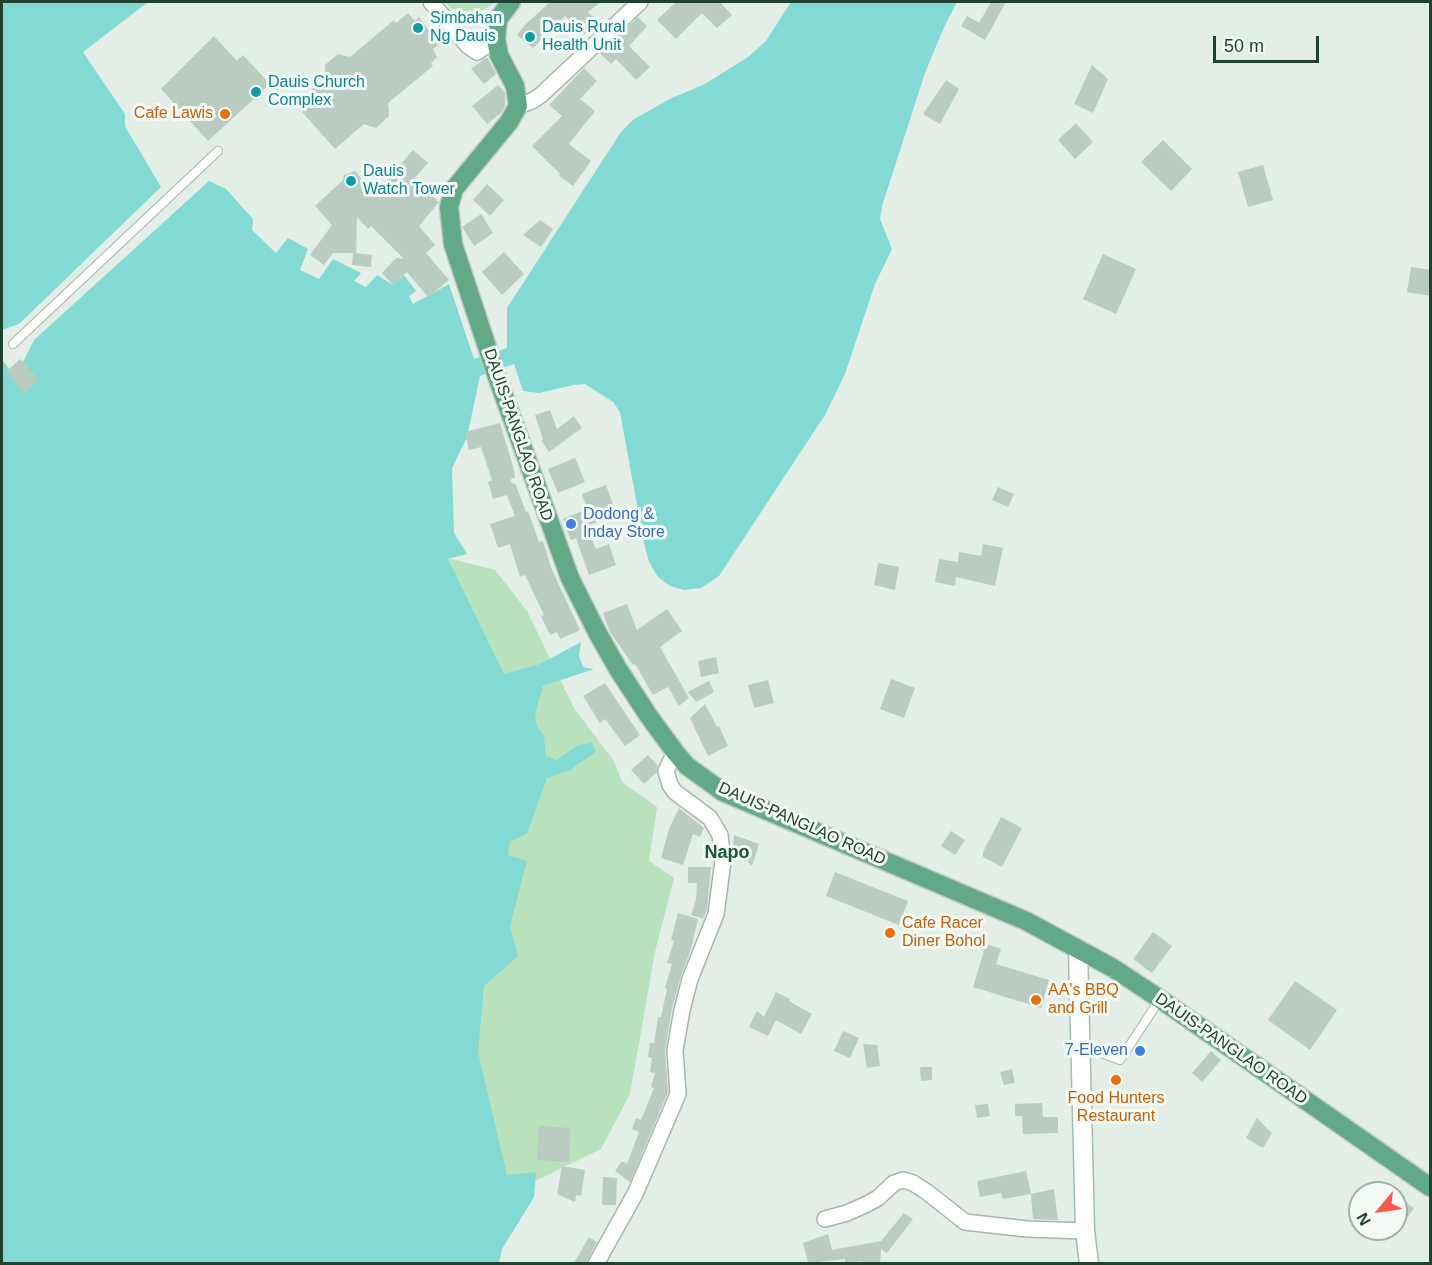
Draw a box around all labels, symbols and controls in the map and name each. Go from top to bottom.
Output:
place label: Simbahan Ng Dauis [430,9,502,47]
place label: Dauis Rural Health Unit [542,18,626,56]
marker: Simbahan Ng Dauis [411,21,425,35]
scale bar [1216,24,1322,62]
marker: Dauis Rural Health Unit [523,30,537,44]
text: 50 m [1224,36,1264,56]
place label: Dauis Church Complex [268,73,365,111]
marker: Dauis Church Complex [249,85,263,99]
place label: Cafe Lawis [134,104,213,124]
marker: Cafe Lawis [218,107,232,121]
place label: Dauis Watch Tower [363,162,455,200]
marker: Dauis Watch Tower [344,174,358,188]
street label: DAUIS-PANGLAO ROAD [479,346,557,524]
place label: Dodong & Inday Store [583,505,665,543]
marker: Dodong & Inday Store [564,517,578,531]
street label: DAUIS-PANGLAO ROAD [715,778,889,870]
district label: Napo [704,842,750,864]
place label: Cafe Racer Diner Bohol [902,914,986,952]
marker: Cafe Racer Diner Bohol [883,926,897,940]
place label: AA's BBQ and Grill [1048,981,1119,1019]
street label: DAUIS-PANGLAO ROAD [1151,989,1311,1109]
marker: AA's BBQ and Grill [1029,993,1043,1007]
place label: 7-Eleven [1065,1041,1128,1061]
marker: 7-Eleven [1133,1044,1147,1058]
marker: Food Hunters Restaurant [1109,1073,1123,1087]
place label: Food Hunters Restaurant [1068,1089,1164,1127]
north arrow [1348,1181,1408,1241]
text: N [1353,1210,1374,1228]

